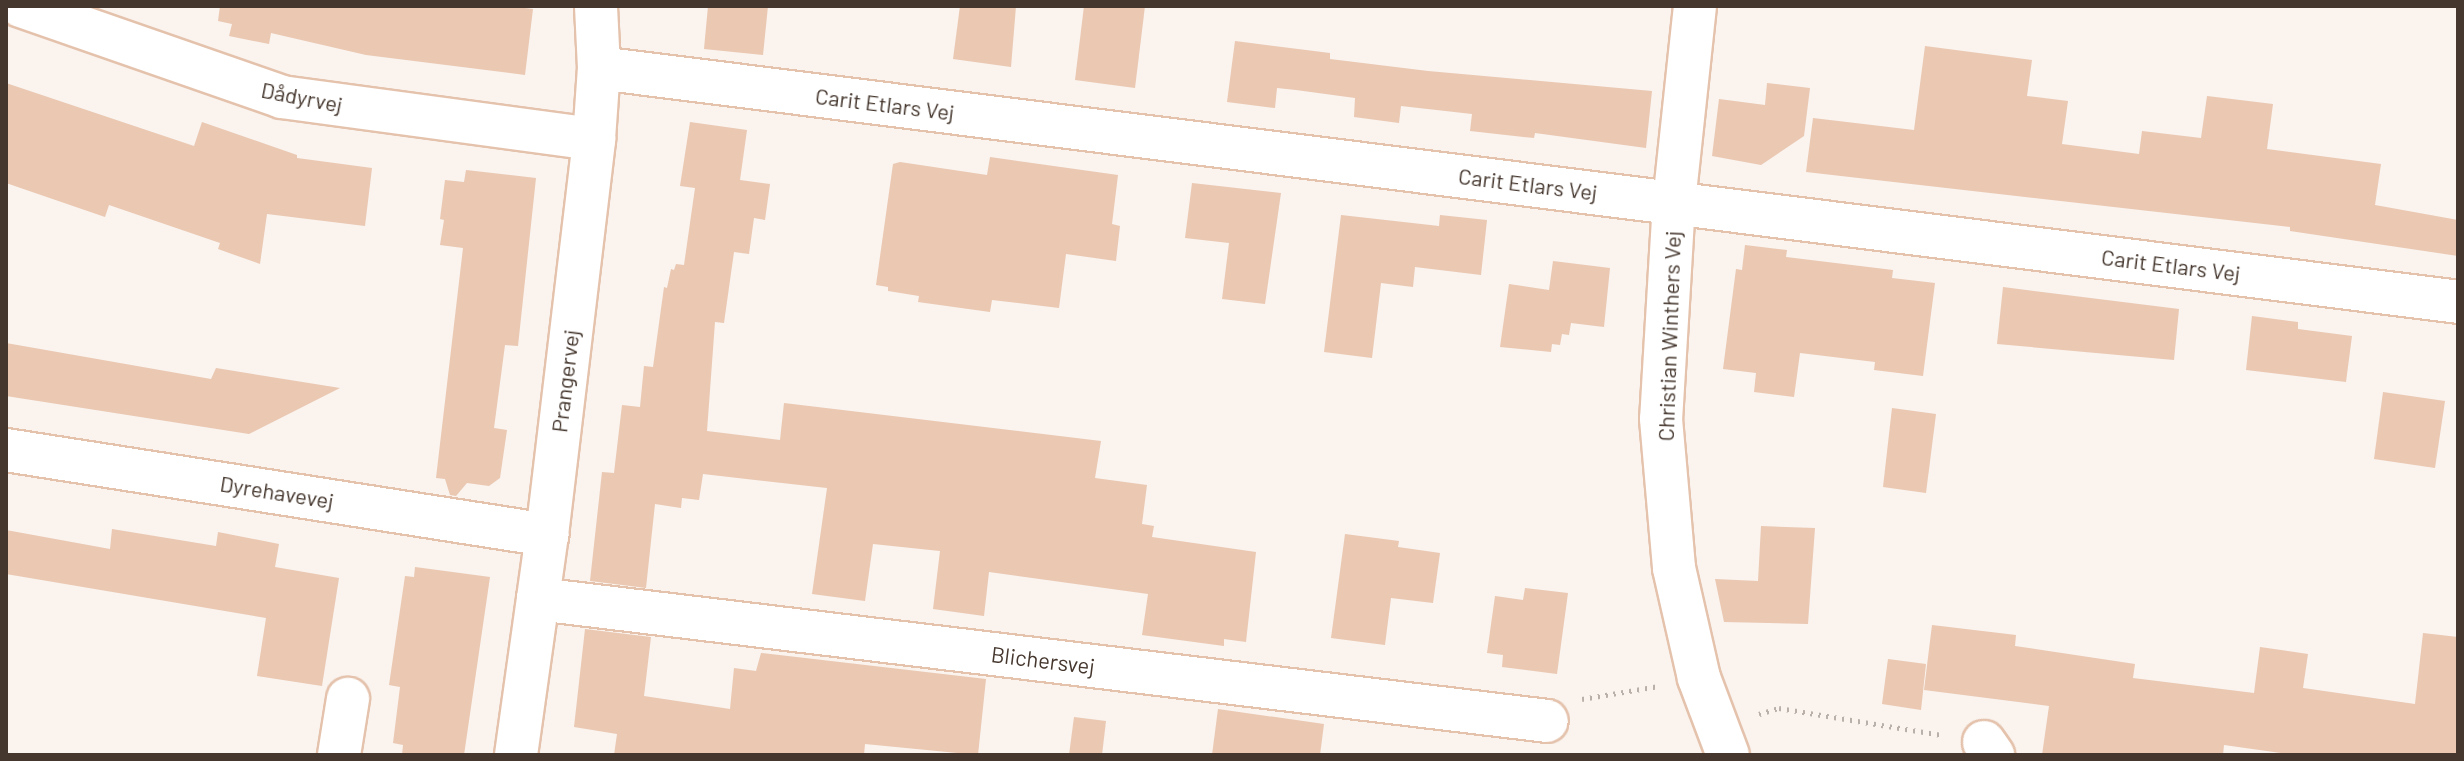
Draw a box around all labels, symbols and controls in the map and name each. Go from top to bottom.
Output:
street label: Dådyrvej [259,76,345,118]
street label: Carit Etlars Vej [814,82,956,126]
street label: Carit Etlars Vej [1457,162,1599,206]
street label: Christian Winthers Vej [1652,230,1686,442]
street label: Carit Etlars Vej [2100,243,2242,287]
street label: Prangervej [546,328,584,434]
street label: Dyrehavevej [218,470,336,514]
street label: Blichersvej [990,641,1096,679]

